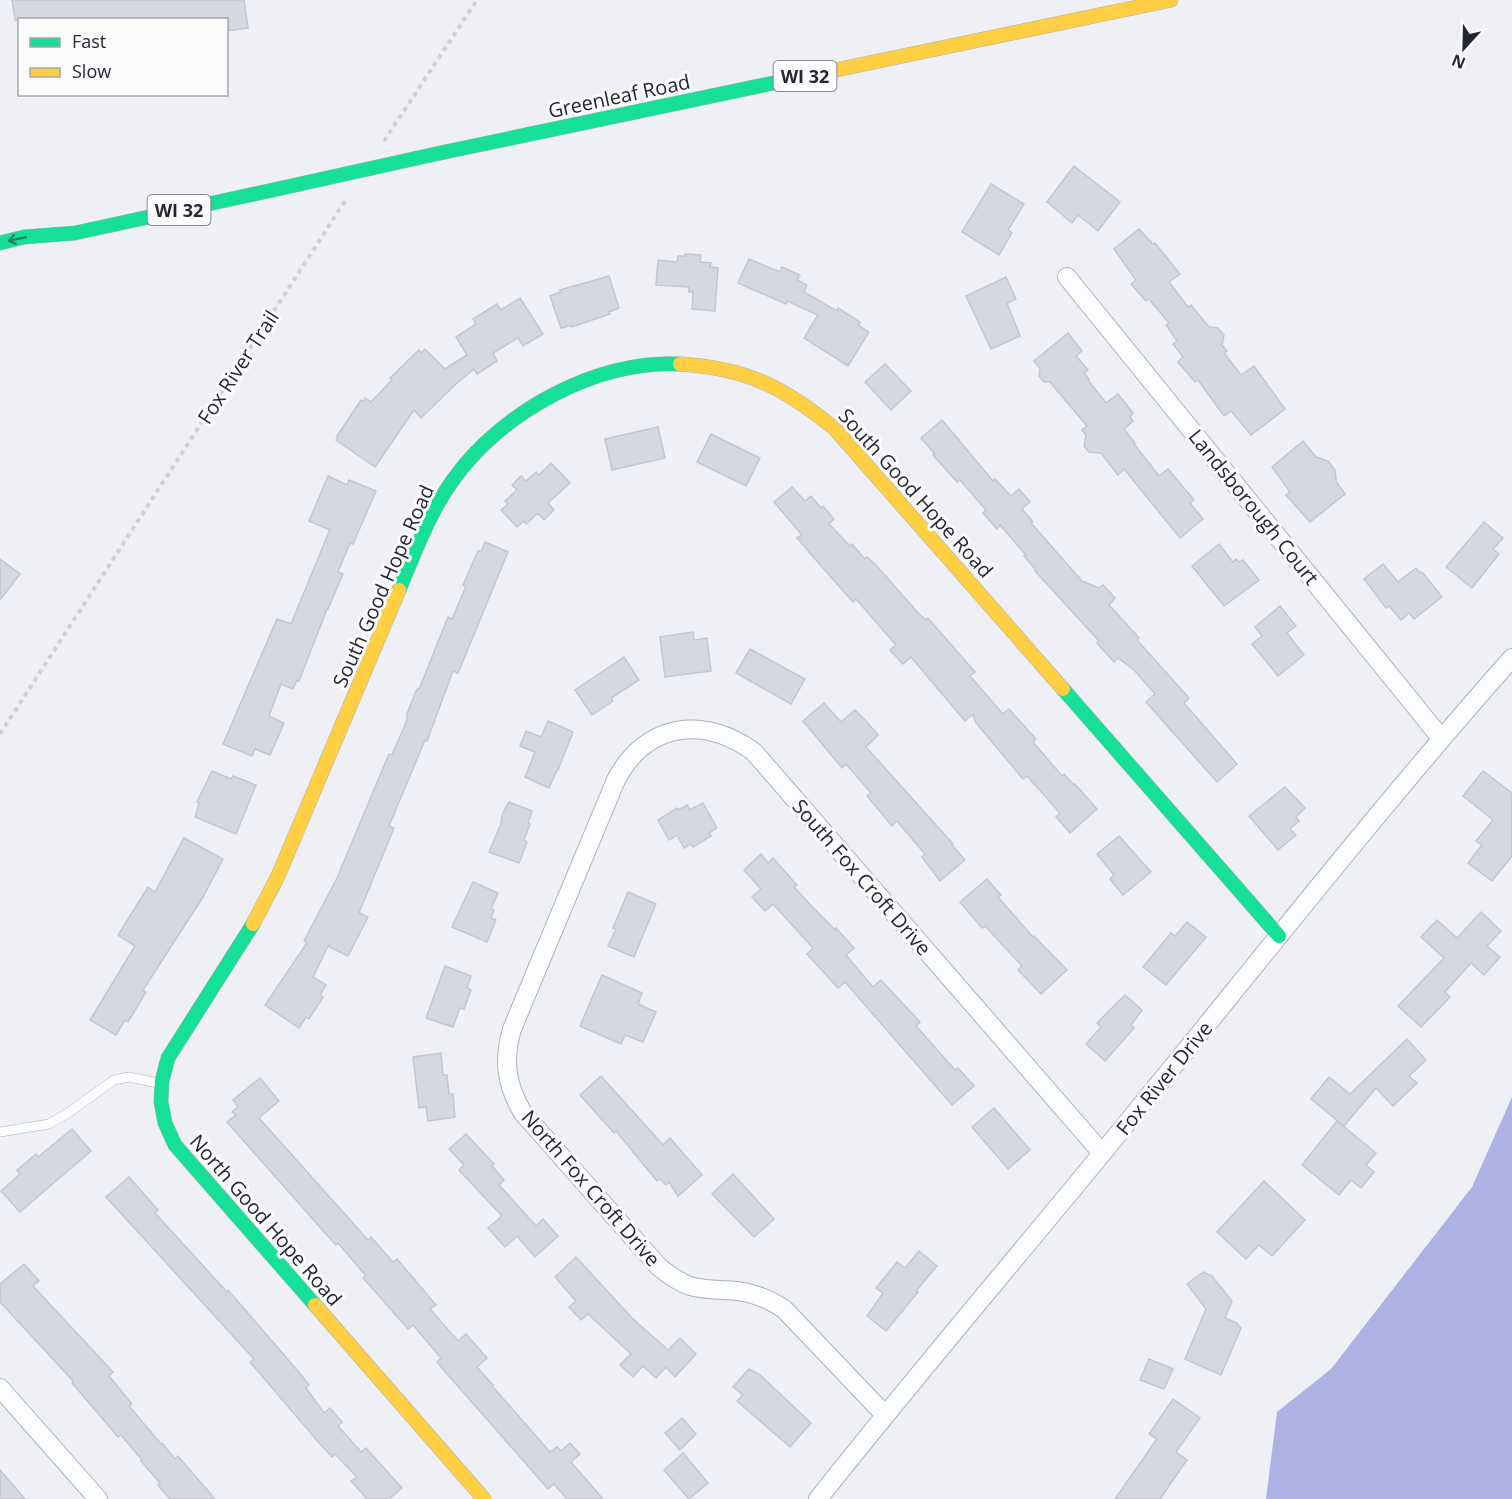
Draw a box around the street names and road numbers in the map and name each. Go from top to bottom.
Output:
road number: WI 32 [774,61,836,91]
street label: Greenleaf Road [546,68,692,124]
road number: WI 32 [148,195,210,225]
street label: Fox River Trail [191,305,285,429]
street label: South Good Hope Road [833,403,999,583]
street label: Landsborough Court [1183,424,1325,590]
street label: South Good Hope Road [326,480,440,692]
street label: South Fox Croft Drive [787,793,937,961]
street label: Fox River Drive [1110,1016,1218,1140]
street label: North Fox Croft Drive [516,1104,666,1272]
street label: North Good Hope Road [184,1128,348,1312]

